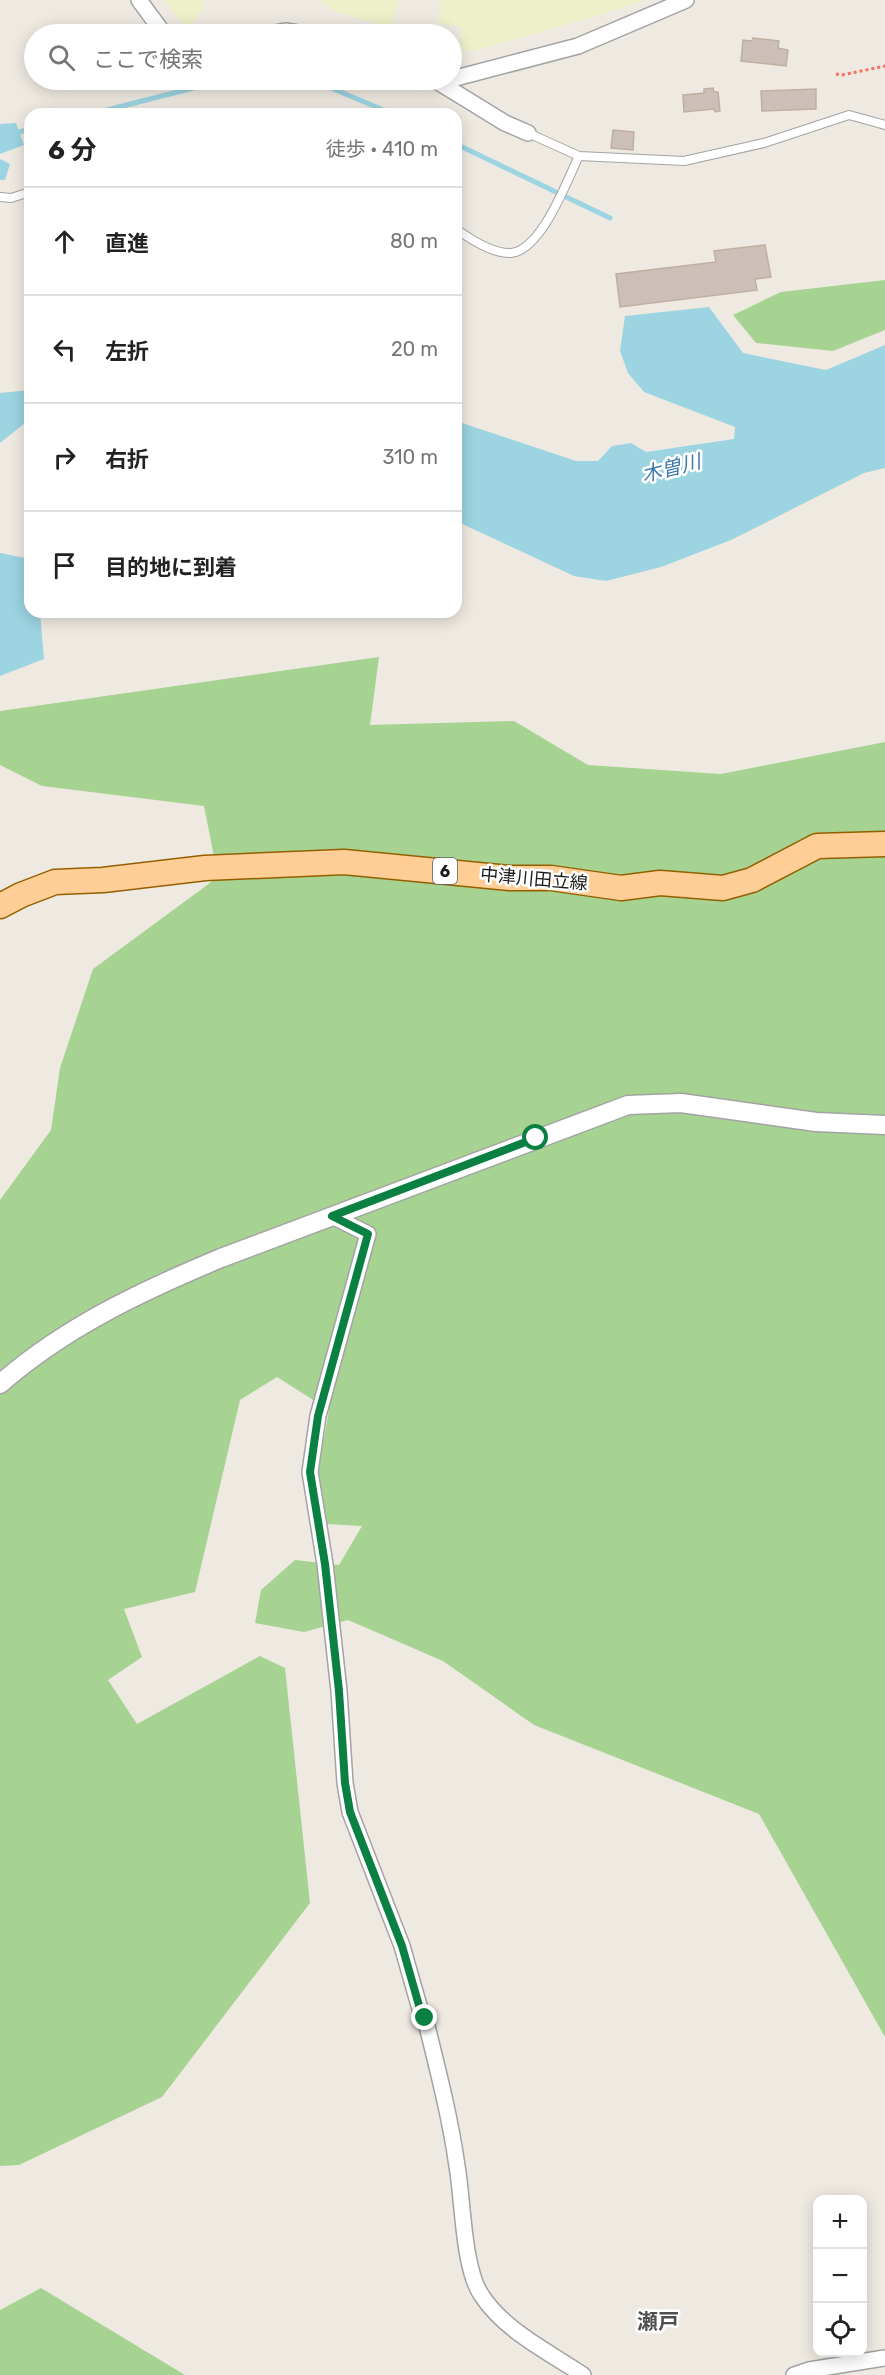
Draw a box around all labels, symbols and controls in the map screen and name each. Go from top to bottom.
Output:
search box [24,24,462,90]
icon: search [45,41,78,74]
text: ここで検索 [93,46,203,73]
text: 6 分 [48,135,96,166]
text: 徒歩 · 410 m [326,137,438,161]
icon: ahead [48,225,81,258]
text: 80 m [390,229,438,253]
text: 直進 [105,230,149,257]
icon: left [48,333,81,366]
text: 20 m [391,337,438,361]
text: 左折 [105,338,149,365]
icon: right [48,441,81,474]
text: 310 m [382,445,438,469]
text: 右折 [105,446,149,473]
water label: 木曽川 [639,449,705,487]
icon: arrive [48,549,81,582]
text: 目的地に到着 [105,554,237,581]
road number: 6 [433,858,457,884]
street label: 中津川田立線 [479,863,589,895]
route start [522,1124,548,1150]
route end [411,2004,437,2030]
map controls [813,2195,867,2357]
button: + [813,2195,867,2249]
button: − [813,2249,867,2303]
button: locate [813,2303,867,2357]
district label: 瀬戸 [637,2309,679,2334]

